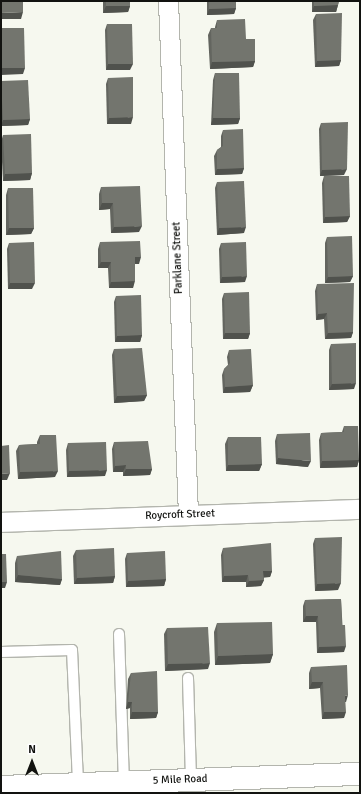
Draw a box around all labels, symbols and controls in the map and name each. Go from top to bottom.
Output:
street label: Parklane Street [170,222,186,294]
street label: Roycroft Street [145,507,215,523]
north arrow [12,742,52,782]
text: N [28,743,36,756]
street label: 5 Mile Road [152,772,208,788]

